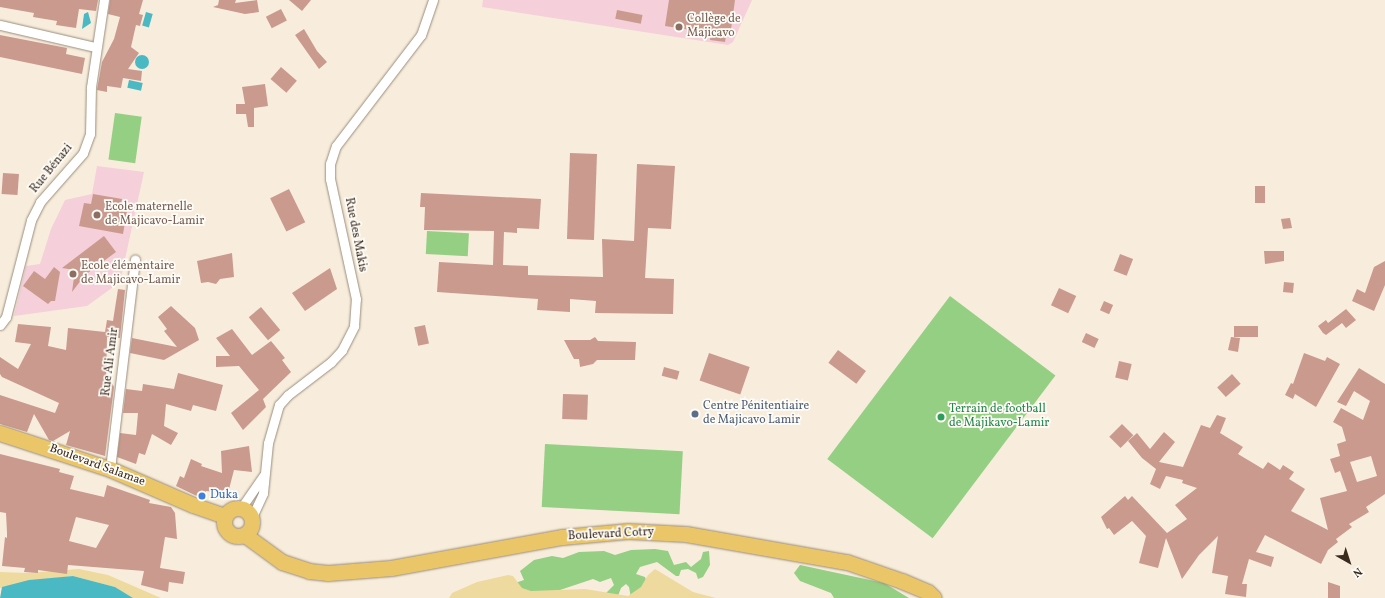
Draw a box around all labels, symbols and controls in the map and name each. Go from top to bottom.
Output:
place label: Collège de Majicavo [687,13,741,41]
marker: Collège de Majicavo [674,22,684,32]
street label: Rue Bénazi [28,142,76,196]
street label: Rue des Makis [341,197,369,273]
place label: Ecole maternelle de Majicavo-Lamir [105,201,204,229]
marker: Ecole maternelle de Majicavo-Lamir [92,210,102,220]
place label: Ecole élémentaire de Majicavo-Lamir [81,260,180,288]
marker: Ecole élémentaire de Majicavo-Lamir [68,269,78,279]
street label: Rue Ali Amir [100,327,122,397]
place label: Centre Pénitentiaire de Majicavo Lamir [703,400,809,428]
place label: Terrain de football de Majikavo-Lamir [949,403,1049,431]
marker: Centre Pénitentiaire de Majicavo Lamir [690,409,700,419]
marker: Terrain de football de Majikavo-Lamir [936,412,946,422]
street label: Boulevard Salamae [47,442,147,490]
place label: Duka [210,489,238,503]
marker: Duka [197,491,207,501]
street label: Boulevard Cotry [568,526,654,544]
north arrow [1329,542,1369,582]
text: N [1349,563,1365,580]

